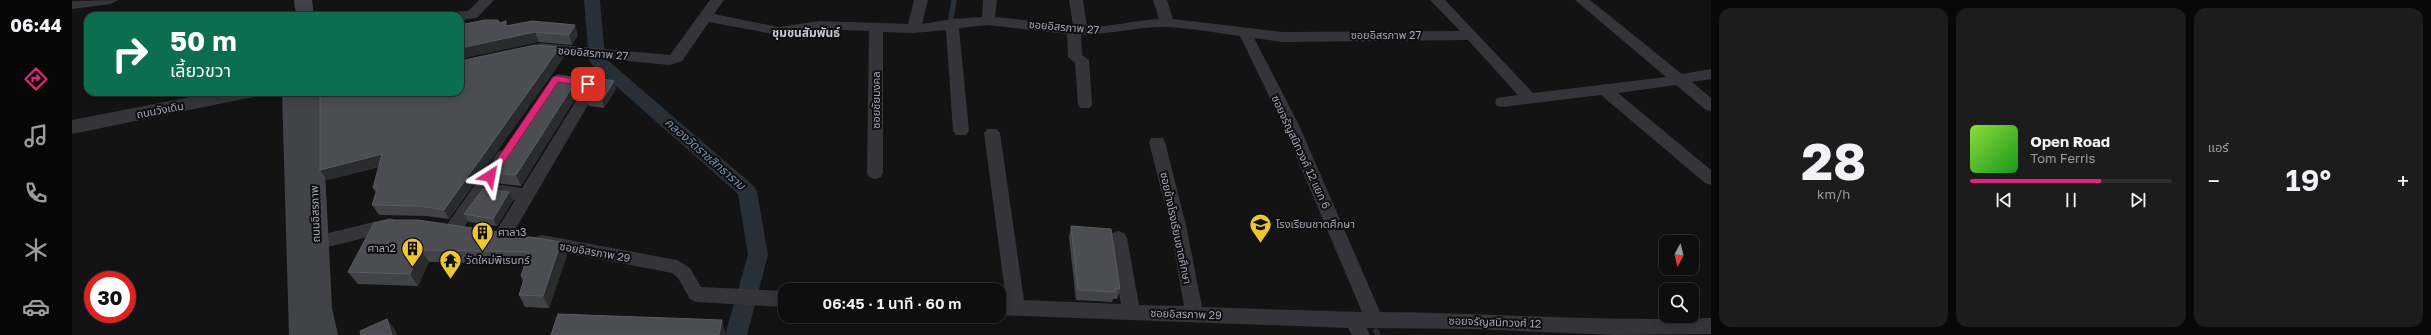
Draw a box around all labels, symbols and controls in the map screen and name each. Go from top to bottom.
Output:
text: 06:44 [10,14,62,36]
street label: ซอยอิสรภาพ 27 [1028,17,1100,36]
text: 50 m [170,24,237,57]
district label: ชุมชนสัมพันธ์ [772,25,840,40]
icon: right [104,28,156,80]
street label: ซอยอิสรภาพ 27 [1351,28,1421,41]
street label: ซอยอิสรภาพ 27 [557,43,629,62]
text: เลี้ยวขวา [170,59,231,81]
icon: directions [22,65,50,93]
pin [571,67,605,101]
street label: ซอยชัยมงคล [869,71,882,129]
icon: arrive [577,73,599,95]
street label: ซอยจรัญสนิทวงศ์ 12 แยก 6 [1269,93,1334,211]
street label: ถนนวังเดิม [135,99,185,120]
water label: คลองวัดราชสิทธาราม [662,115,750,194]
icon: music [22,122,50,150]
text: 28 [1801,129,1866,191]
text: Open Road [2030,132,2110,150]
text: แอร์ [2208,139,2229,155]
text: Tom Ferris [2030,150,2095,166]
position arrow [469,155,511,197]
text: 19° [2286,162,2331,198]
text: − [2208,167,2220,194]
text: + [2397,167,2409,194]
street label: ซอยข้างโรงเรียนชาตศึกษา [1158,171,1195,285]
icon: phone [22,179,50,207]
street label: ถนนอิสรภาพ [307,185,322,243]
text: km/h [1817,186,1850,202]
icon: previous [1993,189,2015,211]
icon: pause [2060,189,2082,211]
icon: next [2127,189,2149,211]
school or university icon: โรงเรียนชาตศึกษา [1248,211,1274,244]
place label: โรงเรียนชาตศึกษา [1276,217,1355,230]
building icon: ศาลา3 [469,219,495,252]
place label: ศาลา3 [498,225,527,238]
building icon: ศาลา2 [399,235,425,268]
north arrow [1659,235,1699,275]
map controls [1659,235,1699,323]
icon: climate [22,236,50,264]
street label: ซอยอิสรภาพ 29 [559,239,631,264]
place label: ศาลา2 [367,241,396,254]
temple icon: วัดใหม่พิเรนทร์ [437,247,463,280]
place label: วัดใหม่พิเรนทร์ [466,253,530,266]
speed limit sign: 30 [84,271,136,323]
button: search [1659,283,1699,323]
icon: car [22,293,50,321]
text: 06:45 · 1 นาที · 60 m [823,294,961,312]
street label: ซอยอิสรภาพ 29 [1150,306,1222,321]
street label: ซอยจรัญสนิทวงศ์ 12 [1449,313,1542,330]

